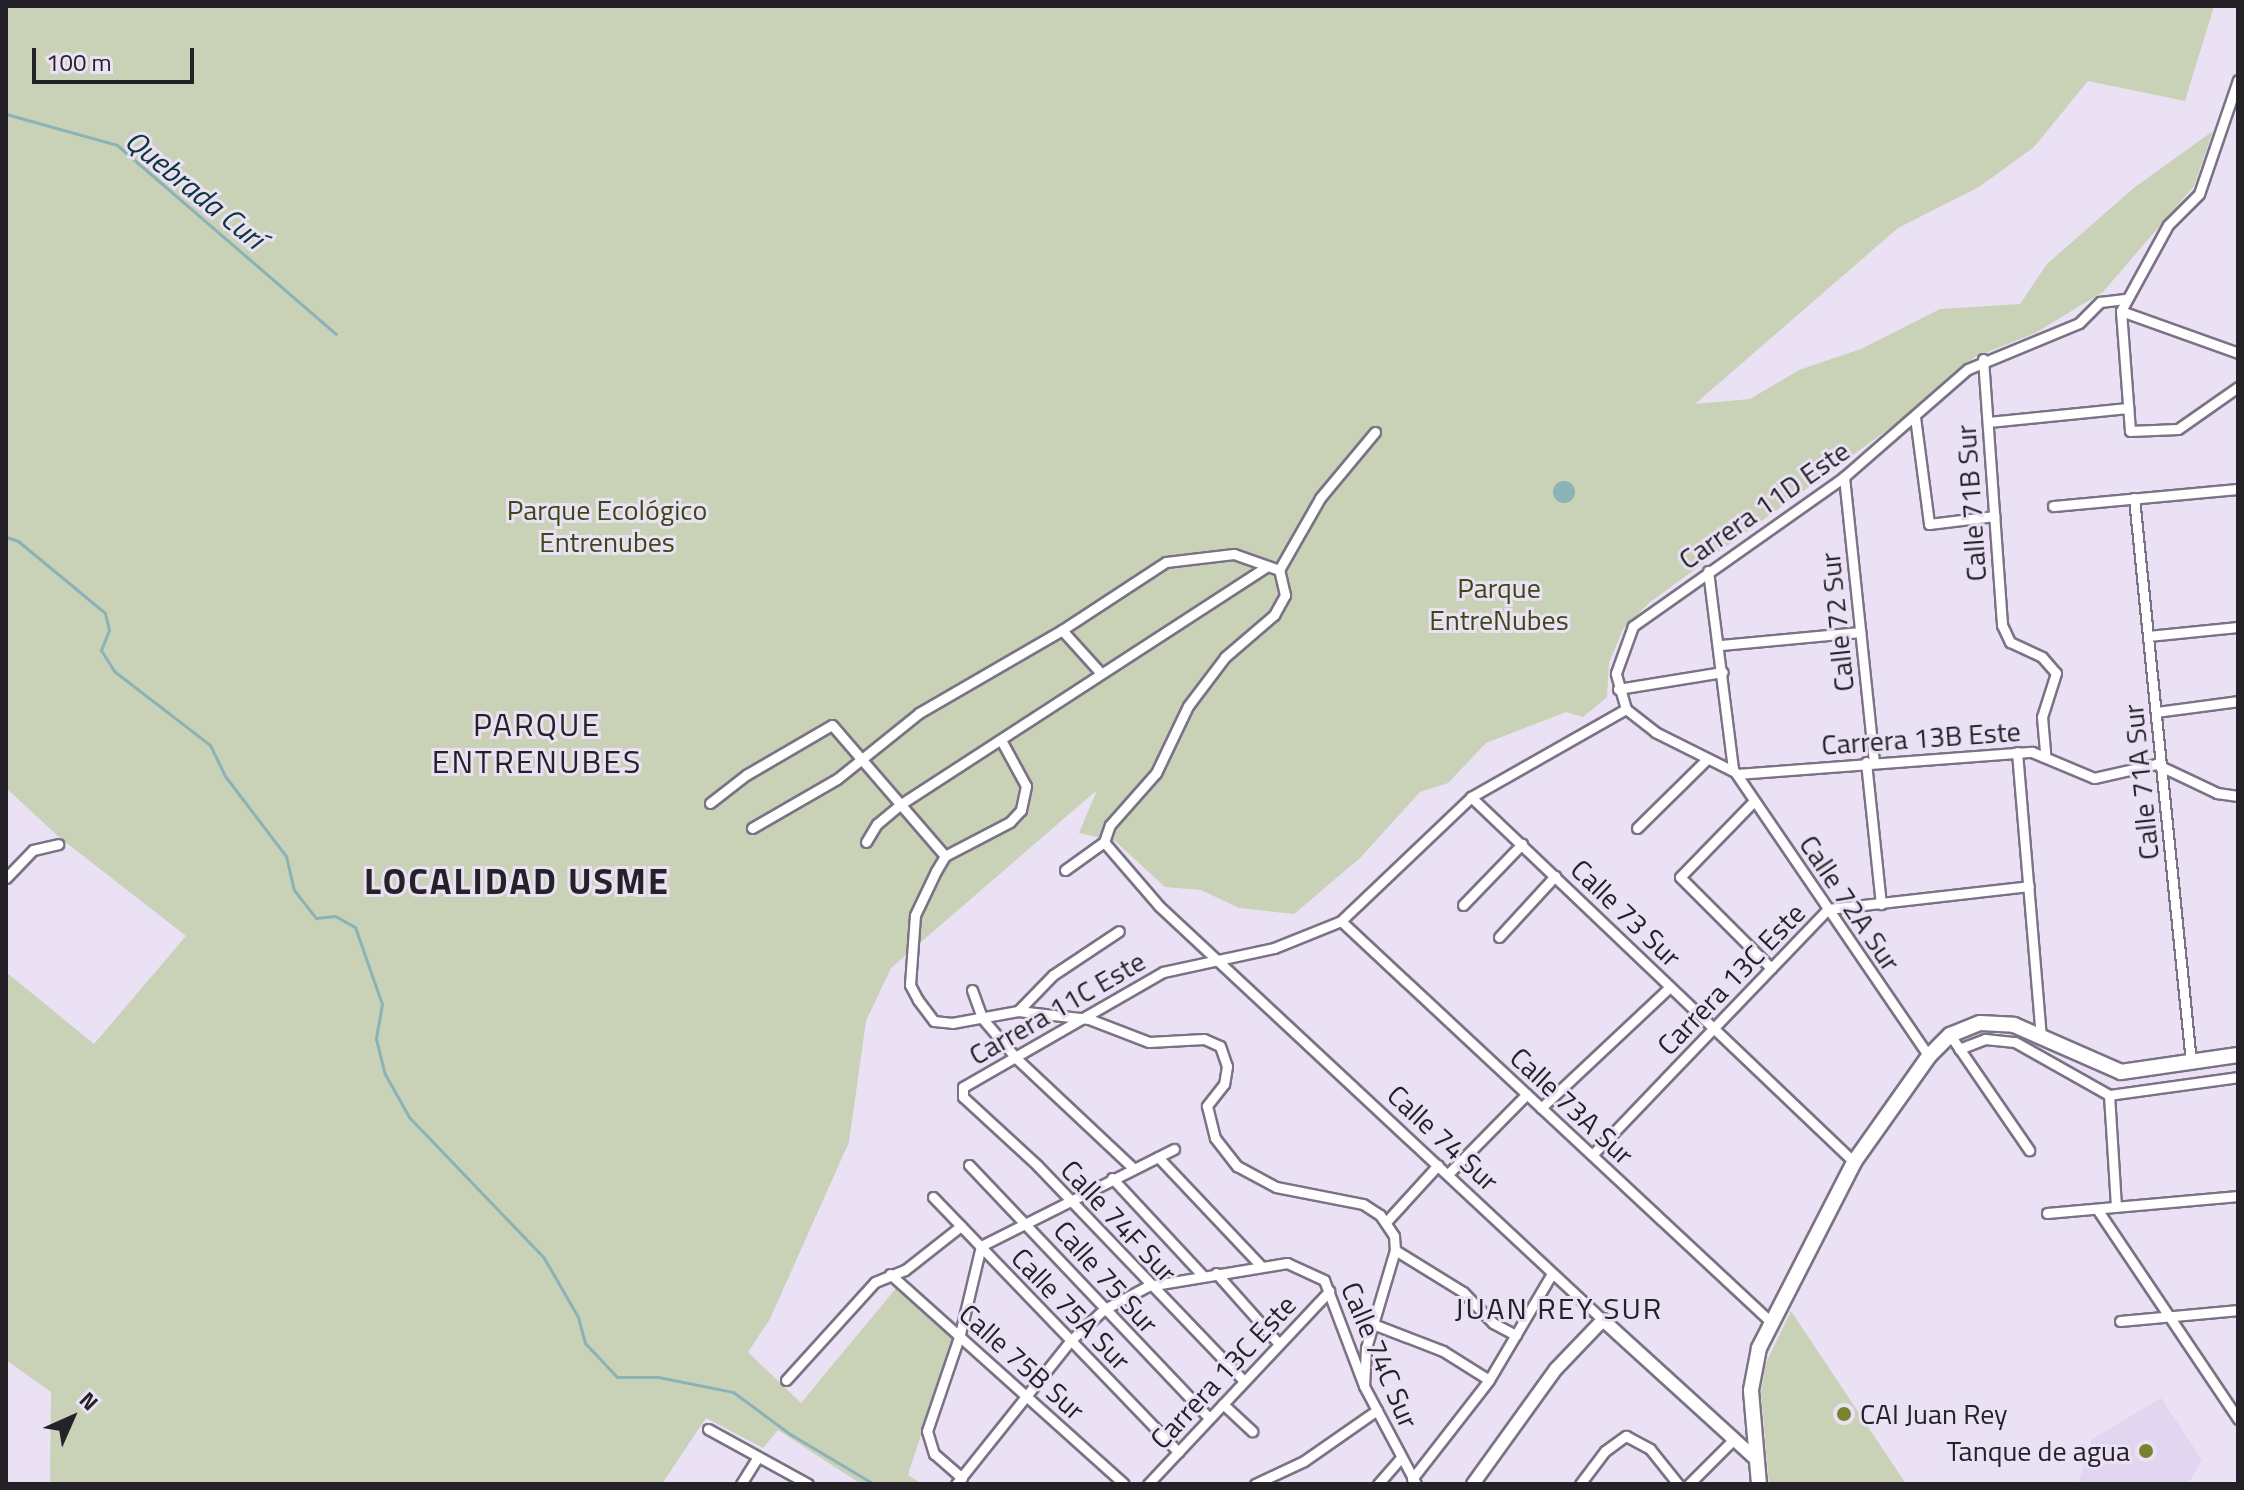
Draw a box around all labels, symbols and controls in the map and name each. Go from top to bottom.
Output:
scale bar [36,32,198,82]
text: 100 m [46,44,112,80]
water label: Quebrada Curí [118,122,272,256]
street label: Calle 71B Sur [1949,424,1993,582]
street label: Carrera 11D Este [1672,434,1856,576]
park label: Parque Ecológico Entrenubes [507,493,707,559]
street label: Calle 72 Sur [1813,551,1861,693]
park label: Parque EntreNubes [1429,571,1569,637]
street label: Calle 71A Sur [2116,702,2166,862]
district label: PARQUE ENTRENUBES [432,706,642,781]
street label: Carrera 13B Este [1820,714,2022,762]
street label: Calle 72A Sur [1792,829,1908,977]
street label: Calle 73 Sur [1564,852,1688,974]
district label: LOCALIDAD USME [364,859,670,903]
street label: Carrera 13C Este [1650,896,1812,1062]
street label: Carrera 11C Este [963,944,1151,1072]
street label: Calle 73A Sur [1503,1040,1641,1172]
street label: Calle 74 Sur [1380,1078,1506,1198]
street label: Calle 74F Sur [1054,1153,1184,1289]
street label: Calle 75 Sur [1047,1214,1165,1340]
street label: Calle 75A Sur [1005,1241,1137,1377]
street label: Calle 74C Sur [1334,1277,1426,1433]
street label: Carrera 13C Este [1143,1288,1303,1456]
district label: JUAN REY SUR [1455,1290,1663,1326]
street label: Calle 75B Sur [952,1297,1092,1427]
north arrow [32,1378,112,1458]
text: N [72,1384,106,1418]
place label: CAI Juan Rey [1860,1397,2008,1431]
marker: CAI Juan Rey [1835,1405,1853,1423]
place label: Tanque de agua [1946,1434,2130,1468]
marker: Tanque de agua [2137,1442,2155,1460]

